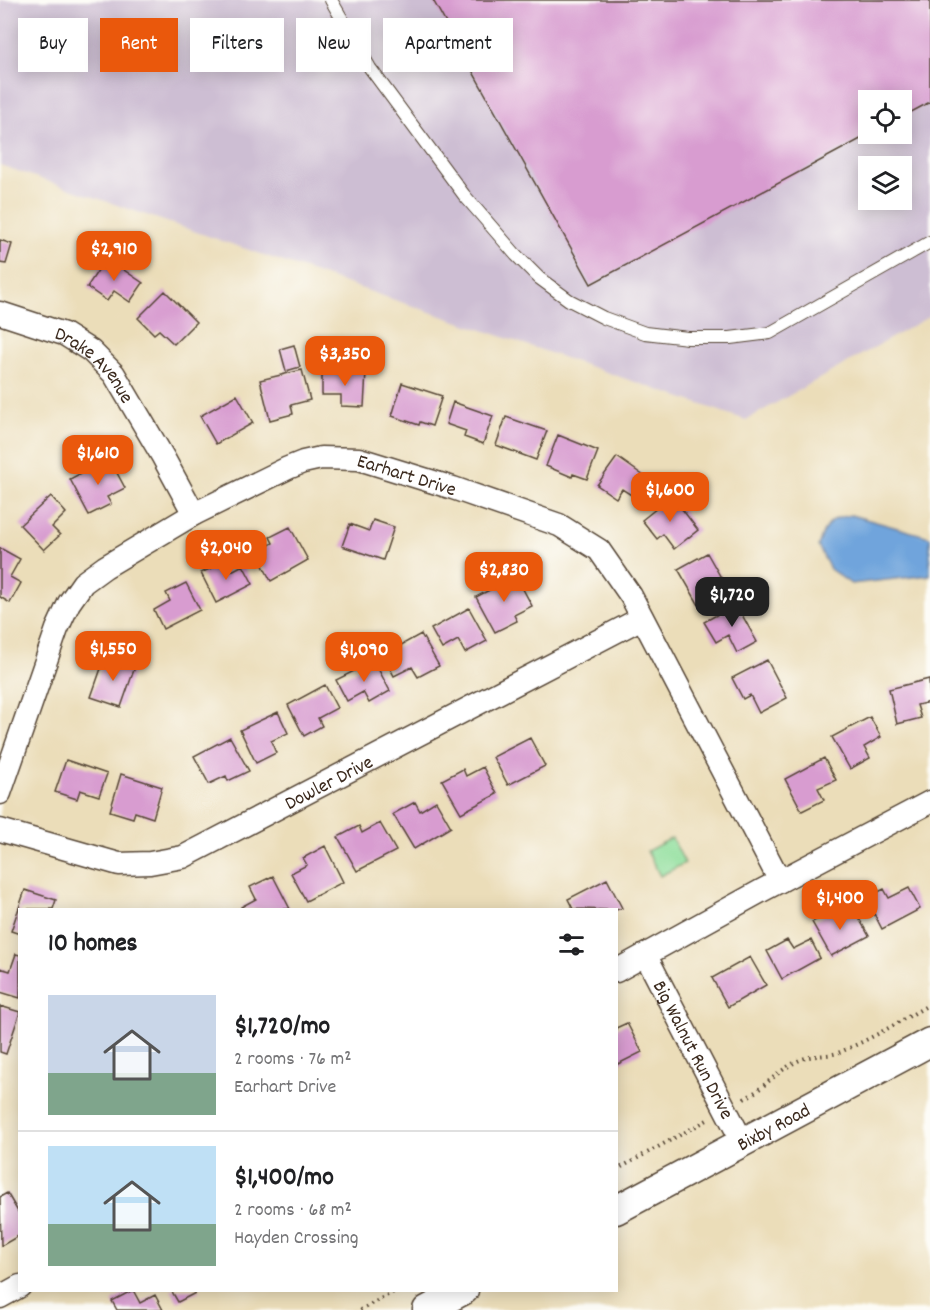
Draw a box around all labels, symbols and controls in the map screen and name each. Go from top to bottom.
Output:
chip: Buy [18,18,88,72]
chip: Rent [100,18,178,72]
chip: Filters [190,18,284,72]
chip: New [296,18,371,72]
chip: Apartment [383,18,513,72]
map controls [858,90,912,210]
button: locate [858,90,912,144]
button: layers [858,156,912,210]
pin: $2,910 [65,231,163,282]
text: $2,910 [90,236,138,264]
street label: Drake Avenue [51,321,139,409]
pin: $3,350 [296,336,394,387]
text: $3,350 [319,341,371,369]
pin: $1,610 [49,435,147,486]
text: $1,610 [76,440,120,468]
street label: Earhart Drive [353,448,459,505]
pin: $1,600 [621,472,719,523]
text: $1,600 [645,477,695,505]
pin: $2,040 [177,530,275,581]
text: $2,040 [200,535,252,563]
pin: $2,830 [455,552,553,603]
text: $2,830 [479,557,529,585]
pin: $1,720 [683,577,781,628]
text: $1,720 [709,582,755,610]
pin: $1,550 [64,631,162,682]
pin: $1,090 [315,632,413,683]
text: $1,550 [89,636,137,664]
text: $1,090 [339,637,389,665]
street label: Dowler Drive [280,749,379,819]
pin: $1,400 [791,880,889,931]
text: $1,400 [816,885,864,913]
text: 10 homes [48,926,138,963]
icon: filters [555,928,588,961]
street label: Big Walnut Run Drive [644,976,739,1125]
text: $1,720/mo [234,1009,330,1046]
icon: home [96,1019,168,1091]
text: 2 rooms · 76 m² [234,1046,352,1074]
text: Earhart Drive [234,1074,336,1102]
street label: Bixby Road [733,1098,816,1160]
text: $1,400/mo [234,1160,334,1197]
icon: home [96,1170,168,1242]
text: 2 rooms · 68 m² [234,1197,352,1225]
text: Hayden Crossing [234,1225,358,1253]

